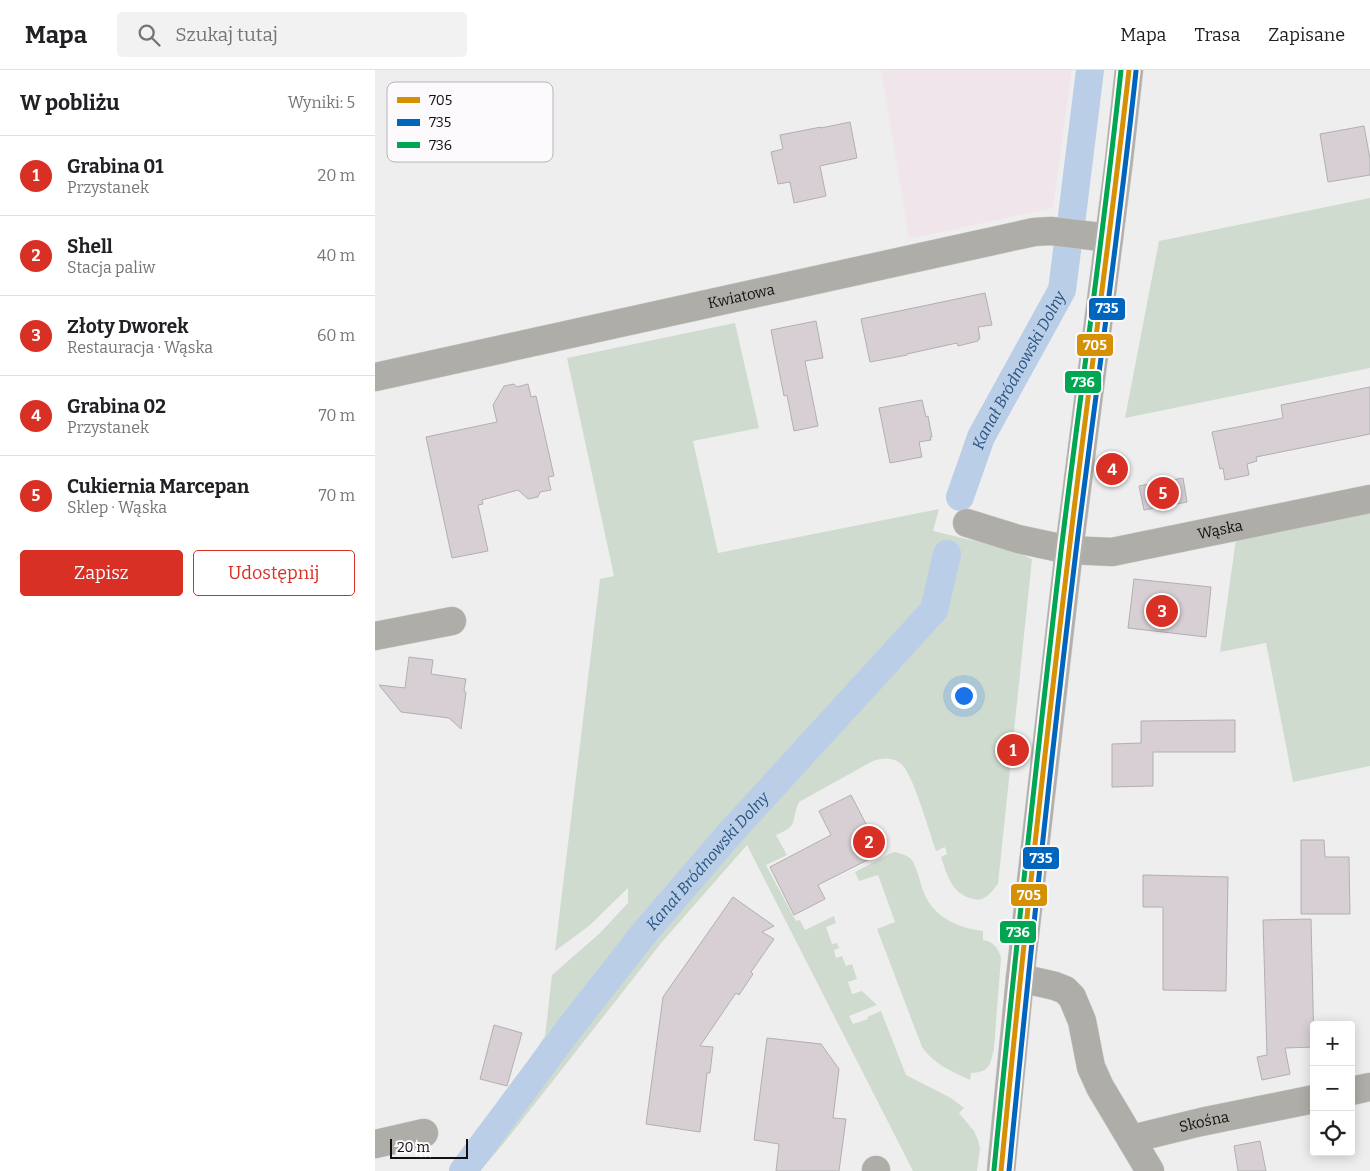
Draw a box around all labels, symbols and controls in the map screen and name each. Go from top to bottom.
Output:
search box [117,12,467,57]
text: Mapa [25,21,87,49]
icon: search [135,21,163,49]
text: Szukaj tutaj [175,23,278,46]
text: Mapa [1120,24,1166,46]
text: Trasa [1194,24,1240,46]
text: Zapisane [1268,24,1345,46]
legend [387,82,553,162]
text: W pobliżu [20,90,120,116]
text: 705 [429,92,452,109]
text: Wyniki: 5 [288,93,355,112]
text: 735 [429,114,451,131]
text: 736 [429,137,452,154]
text: Grabina 01 [67,155,163,178]
text: 1 [33,166,39,185]
text: 20 m [318,166,355,185]
text: Przystanek [67,178,149,197]
text: Shell [67,235,113,258]
text: 2 [31,246,41,265]
text: 40 m [317,246,355,265]
text: Stacja paliw [67,258,155,277]
street label: Kwiatowa [706,280,776,313]
water label: Kanał Bródnowski Dolny [968,287,1069,452]
line badge: 735 [1088,297,1126,321]
text: 735 [1095,300,1119,317]
text: Złoty Dworek [67,315,188,338]
text: 3 [31,326,41,345]
text: 60 m [317,326,355,345]
line badge: 705 [1076,333,1114,357]
text: 705 [1083,337,1107,354]
text: Restauracja · Wąska [67,338,213,357]
line badge: 736 [1064,370,1102,394]
text: 736 [1071,374,1095,391]
text: Grabina 02 [67,395,166,418]
text: 4 [31,406,41,425]
text: 70 m [319,406,355,425]
text: Przystanek [67,418,149,437]
pin: 4 [1096,450,1128,488]
pin: 5 [1147,474,1179,512]
text: Cukiernia Marcepan [67,475,249,498]
text: 5 [32,486,40,505]
text: 70 m [319,486,355,505]
text: Sklep · Wąska [67,498,167,517]
street label: Wąska [1196,516,1244,543]
button: Zapisz [20,550,183,596]
button: Udostępnij [193,550,355,596]
pin: 3 [1146,592,1178,630]
your location [951,683,977,709]
pin: 1 [997,731,1029,769]
water label: Kanał Bródnowski Dolny [642,787,773,934]
pin: 2 [853,823,885,861]
line badge: 735 [1022,846,1060,870]
text: 735 [1029,850,1053,867]
line badge: 705 [1010,883,1048,907]
text: 705 [1017,887,1041,904]
line badge: 736 [999,920,1037,944]
text: 736 [1006,924,1030,941]
map controls [1310,1021,1355,1156]
button: + [1310,1021,1355,1066]
button: − [1310,1066,1355,1111]
street label: Skośna [1177,1108,1231,1136]
button: locate [1310,1111,1355,1156]
scale bar [390,1136,467,1159]
text: 20 m [397,1139,430,1156]

